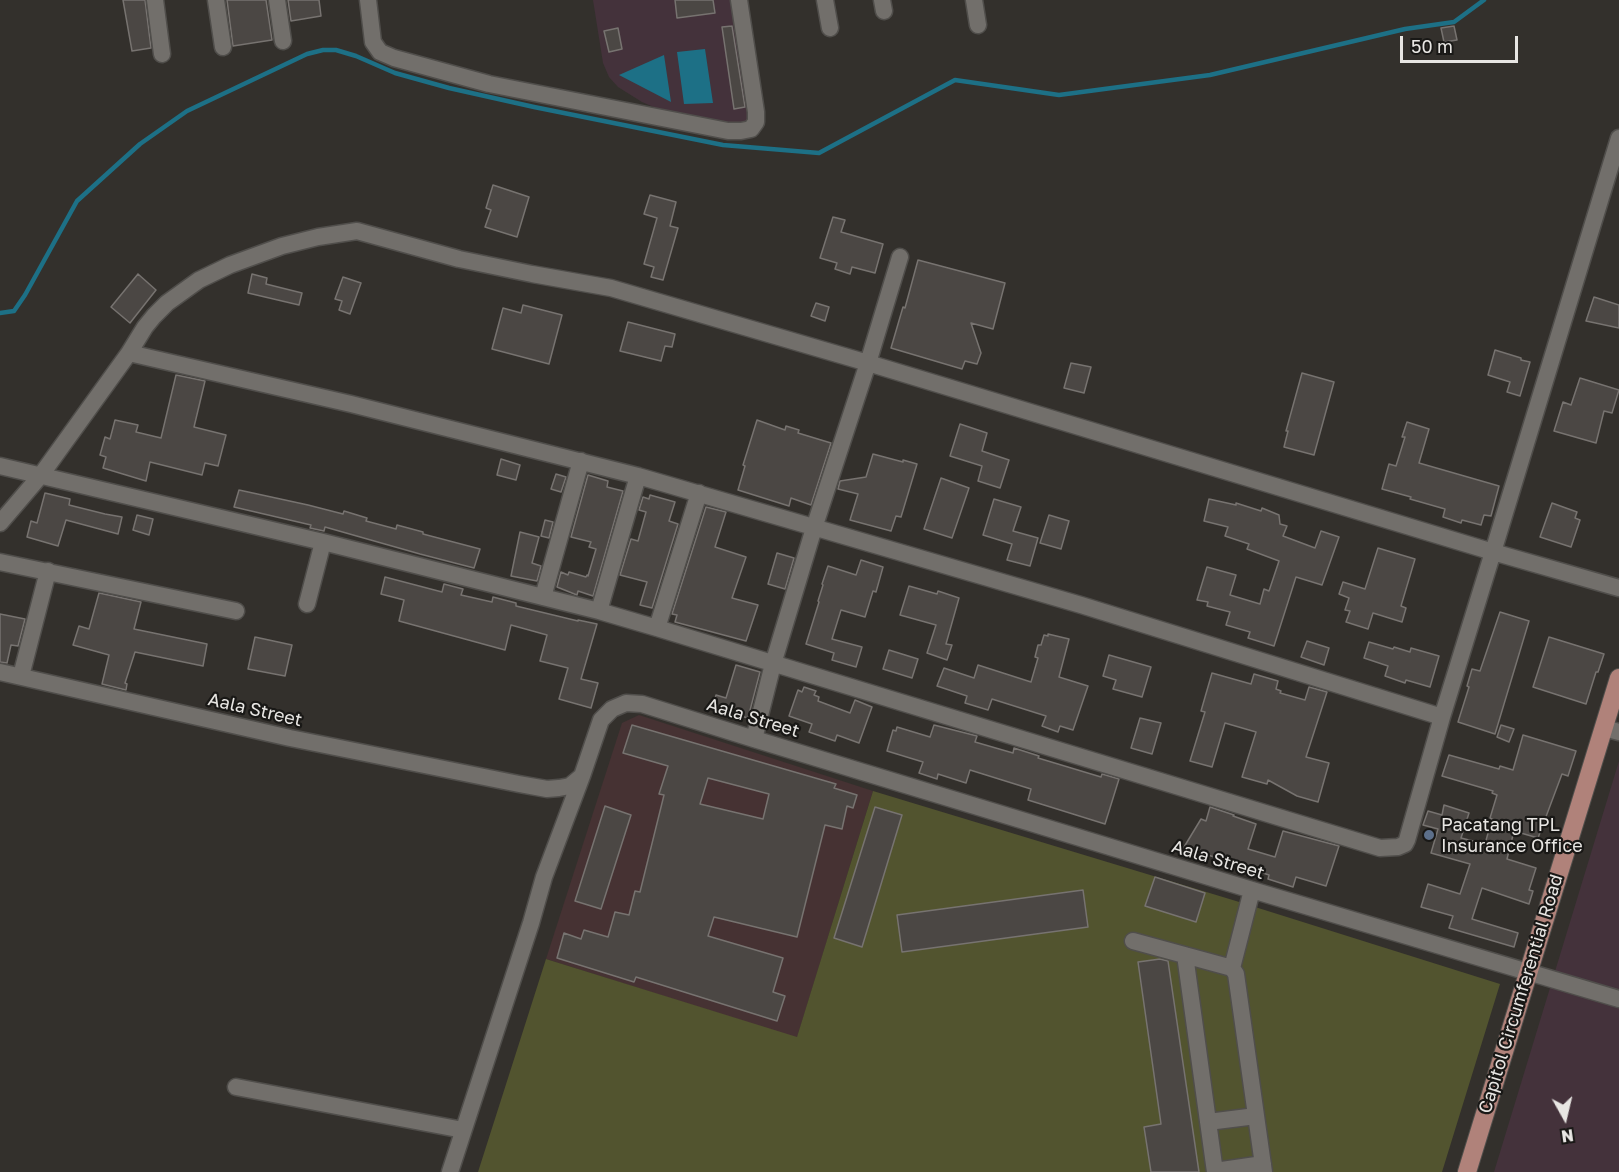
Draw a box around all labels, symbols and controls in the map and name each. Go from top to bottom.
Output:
scale bar [1403,24,1522,62]
text: 50 m [1411,35,1453,57]
street label: Aala Street [206,689,304,731]
street label: Aala Street [704,694,802,742]
place label: Pacatang TPL Insurance Office [1441,814,1583,856]
marker: Pacatang TPL Insurance Office [1422,828,1436,842]
street label: Aala Street [1169,836,1267,884]
street label: Capitol Circumferential Road [1474,872,1568,1116]
north arrow [1535,1088,1595,1148]
text: N [1560,1125,1575,1147]

